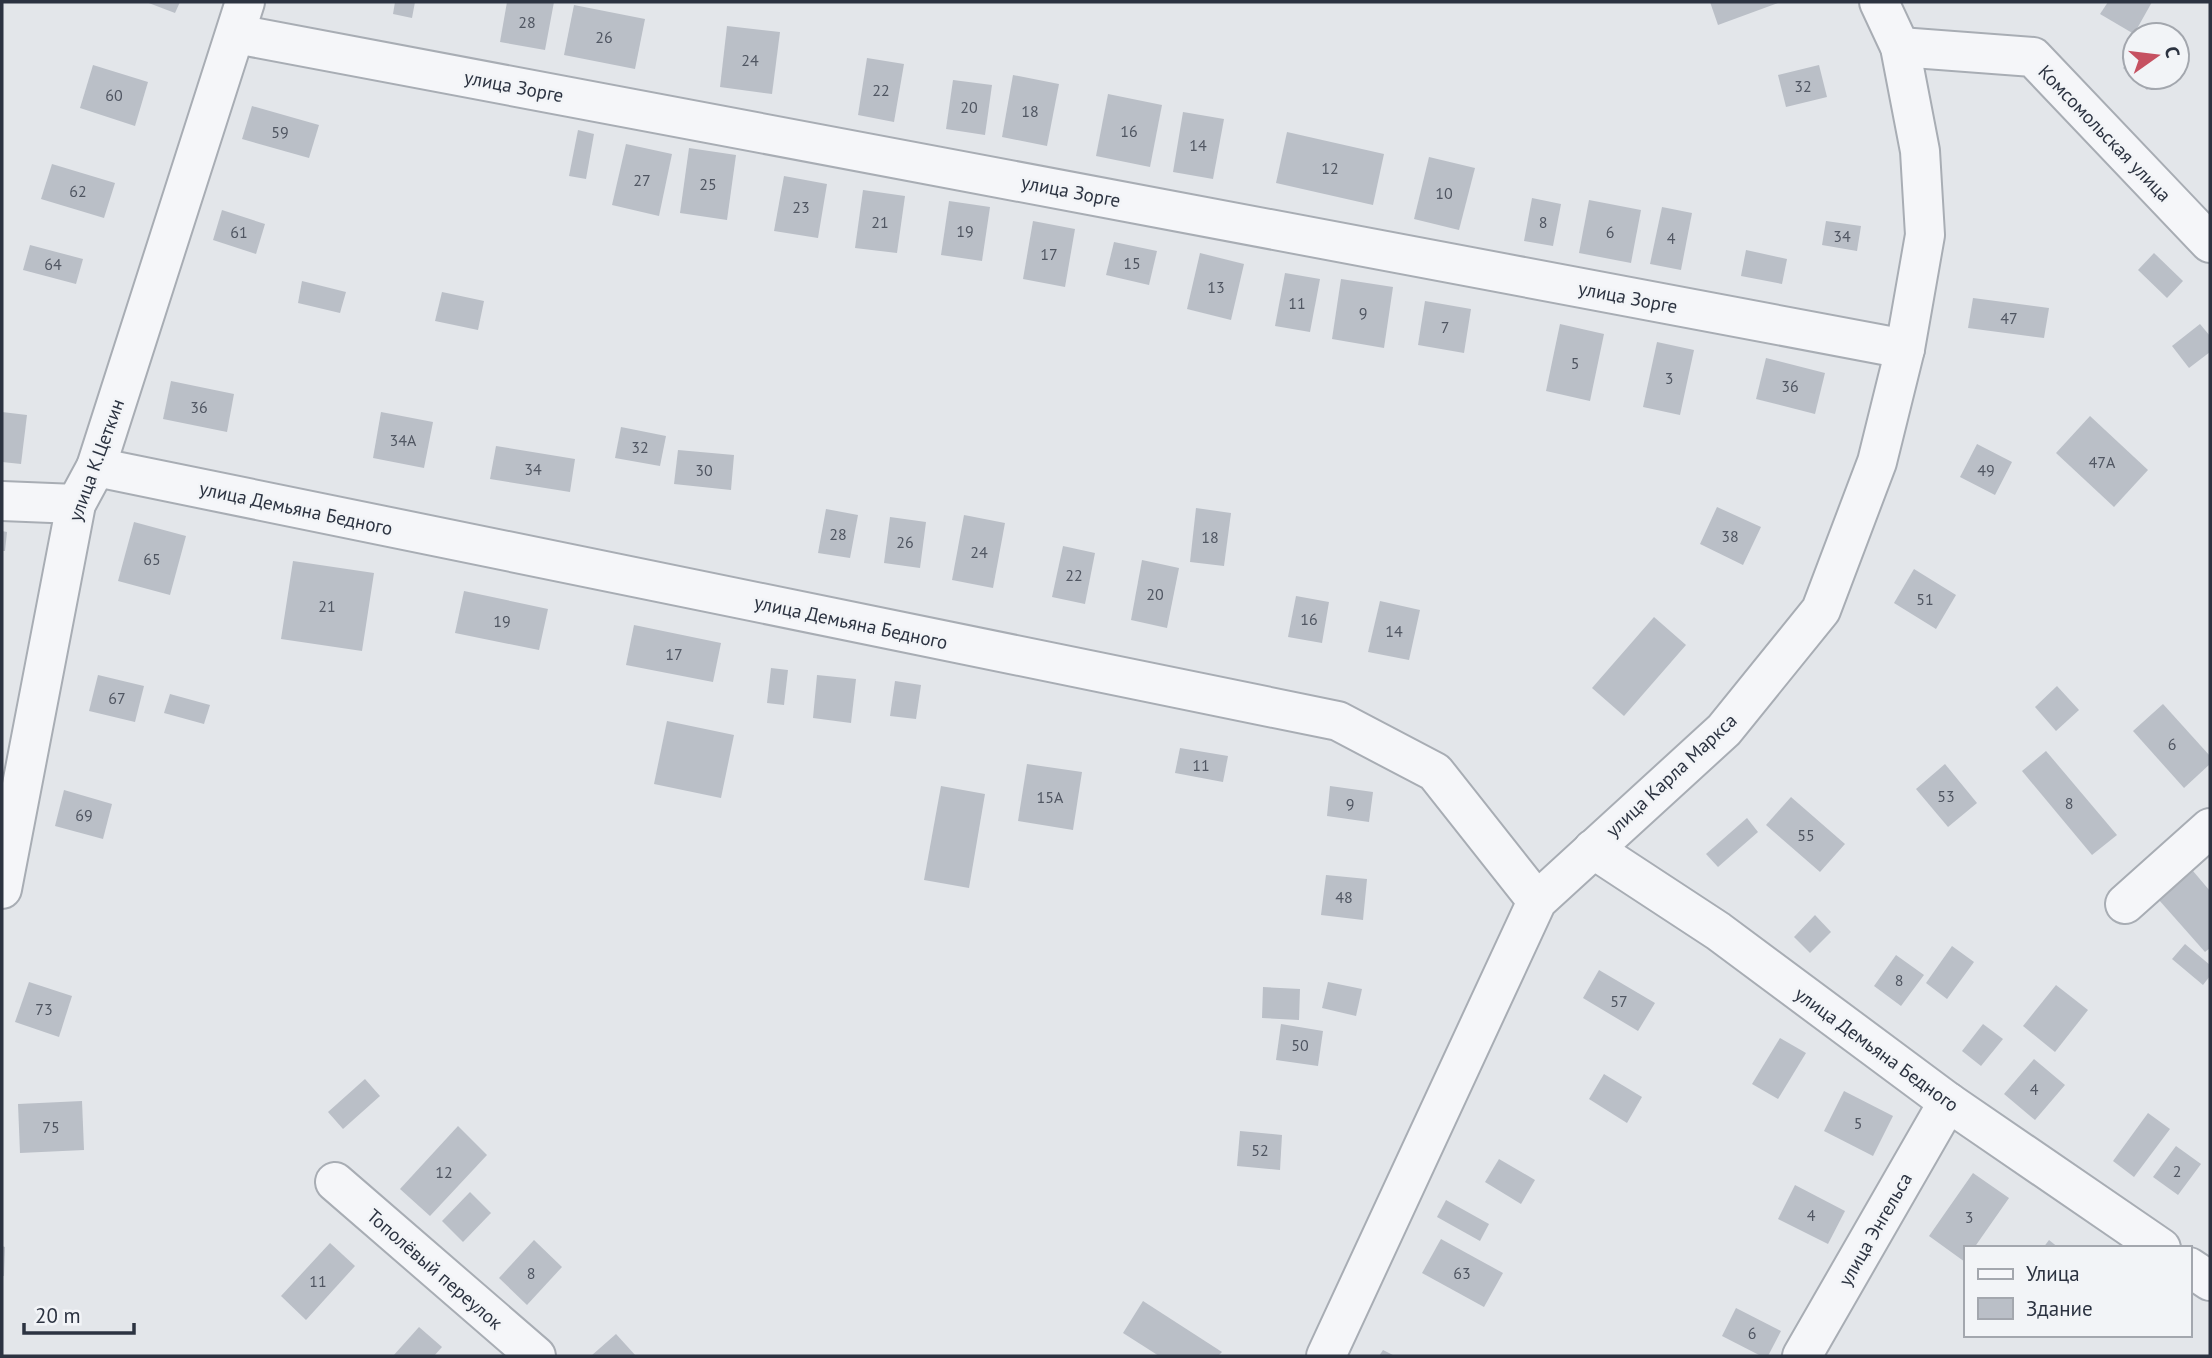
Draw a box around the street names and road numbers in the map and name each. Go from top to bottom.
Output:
street label: Комсомольская улица [2033,60,2177,206]
street label: улица Зорге [462,65,566,107]
street label: улица Зорге [1019,170,1123,212]
street label: улица Зорге [1576,276,1680,318]
street label: улица К.Цеткин [63,395,129,525]
street label: улица Демьяна Бедного [197,476,395,540]
street label: улица Демьяна Бедного [752,590,950,654]
street label: улица Карла Маркса [1601,708,1741,842]
street label: улица Демьяна Бедного [1790,981,1964,1117]
street label: улица Энгельса [1833,1168,1917,1290]
street label: Тополёвый переулок [362,1204,508,1334]

